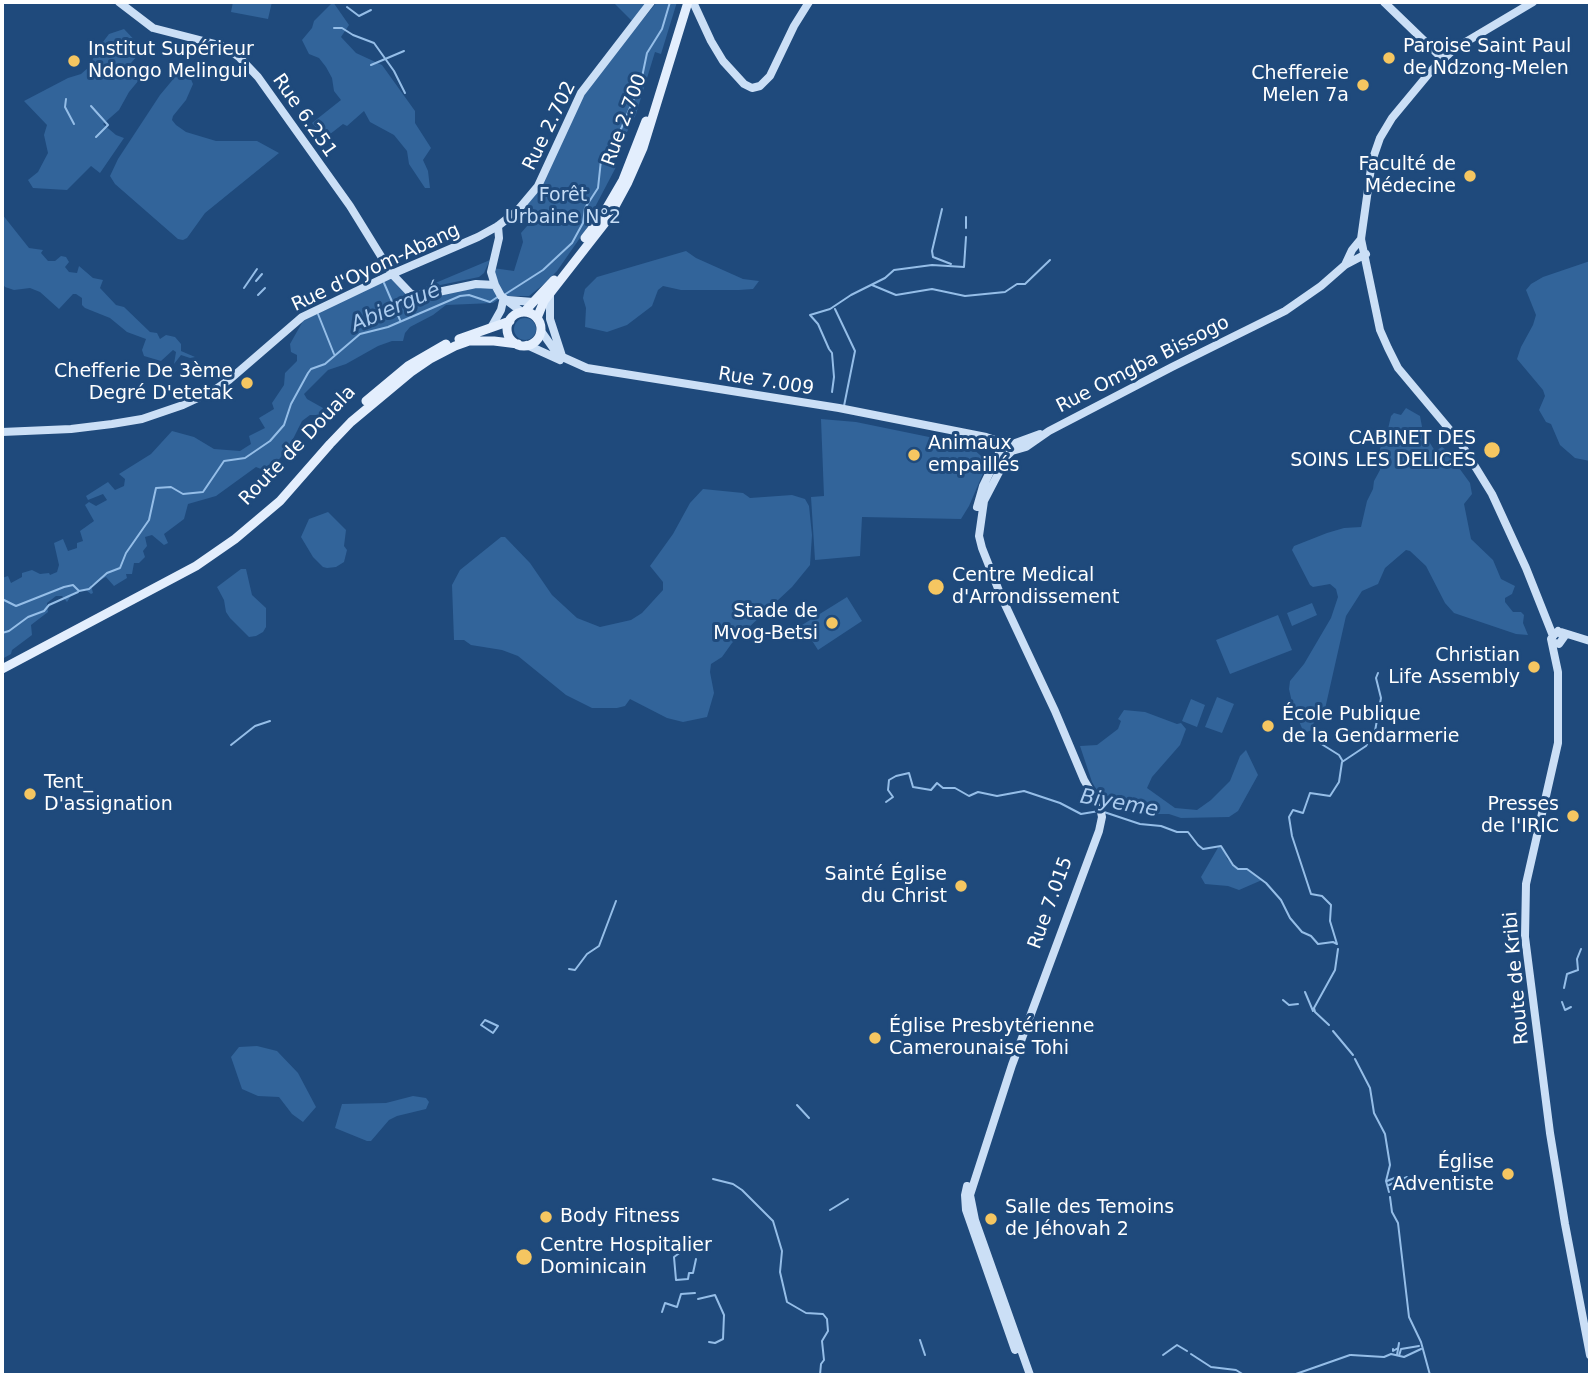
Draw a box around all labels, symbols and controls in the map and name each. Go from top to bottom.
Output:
place label: Paroise Saint Paul de Ndzong-Melen [1403,36,1571,80]
place label: Institut Supérieur Ndongo Melingui [88,39,254,83]
marker: Paroise Saint Paul de Ndzong-Melen [1381,50,1397,66]
marker: Institut Supérieur Ndongo Melingui [66,53,82,69]
place label: Cheffereie Melen 7a [1251,63,1349,107]
street label: Rue 6.251 [267,70,341,162]
street label: Rue 2.700 [598,71,652,169]
marker: Cheffereie Melen 7a [1355,77,1371,93]
street label: Rue 2.702 [519,78,581,174]
place label: Faculté de Médecine [1358,154,1456,198]
marker: Faculté de Médecine [1462,168,1478,184]
park label: Forêt Urbaine N°2 [505,185,621,229]
street label: Rue d'Oyom-Abang [288,219,464,317]
water label: Abiergué [348,278,444,338]
street label: Rue Omgba Bissogo [1053,312,1233,418]
place label: Chefferie De 3ème Degré D'etetak [54,361,233,405]
street label: Rue 7.009 [717,363,815,401]
marker: Chefferie De 3ème Degré D'etetak [239,375,255,391]
street label: Route de Douala [235,381,361,511]
place label: CABINET DES SOINS LES DELICES [1290,428,1476,472]
place label: Animaux empaillés [928,433,1019,477]
marker: CABINET DES SOINS LES DELICES [1482,440,1502,460]
marker: Animaux empaillés [906,447,922,463]
place label: Centre Medical d'Arrondissement [952,565,1119,609]
marker: Centre Medical d'Arrondissement [926,577,946,597]
place label: Stade de Mvog-Betsi [713,601,818,645]
marker: Stade de Mvog-Betsi [824,615,840,631]
place label: Christian Life Assembly [1388,645,1520,689]
marker: Christian Life Assembly [1526,659,1542,675]
place label: École Publique de la Gendarmerie [1282,704,1459,748]
marker: École Publique de la Gendarmerie [1260,718,1276,734]
place label: Tent_ D'assignation [44,772,173,816]
water label: Biyeme [1078,785,1160,823]
marker: Tent_ D'assignation [22,786,38,802]
place label: Presses de l'IRIC [1481,794,1559,838]
marker: Presses de l'IRIC [1565,808,1581,824]
street label: Rue 7.015 [1024,854,1078,952]
place label: Sainté Église du Christ [825,864,947,908]
marker: Sainté Église du Christ [953,878,969,894]
street label: Route de Kribi [1500,910,1534,1046]
place label: Église Presbytérienne Camerounaise Tohi [889,1016,1094,1060]
marker: Église Presbytérienne Camerounaise Tohi [867,1030,883,1046]
place label: Église Adventiste [1393,1152,1494,1196]
marker: Église Adventiste [1500,1166,1516,1182]
place label: Salle des Temoins de Jéhovah 2 [1005,1197,1174,1241]
place label: Body Fitness [560,1206,680,1228]
marker: Body Fitness [538,1209,554,1225]
marker: Salle des Temoins de Jéhovah 2 [983,1211,999,1227]
place label: Centre Hospitalier Dominicain [540,1235,712,1279]
marker: Centre Hospitalier Dominicain [514,1247,534,1267]

